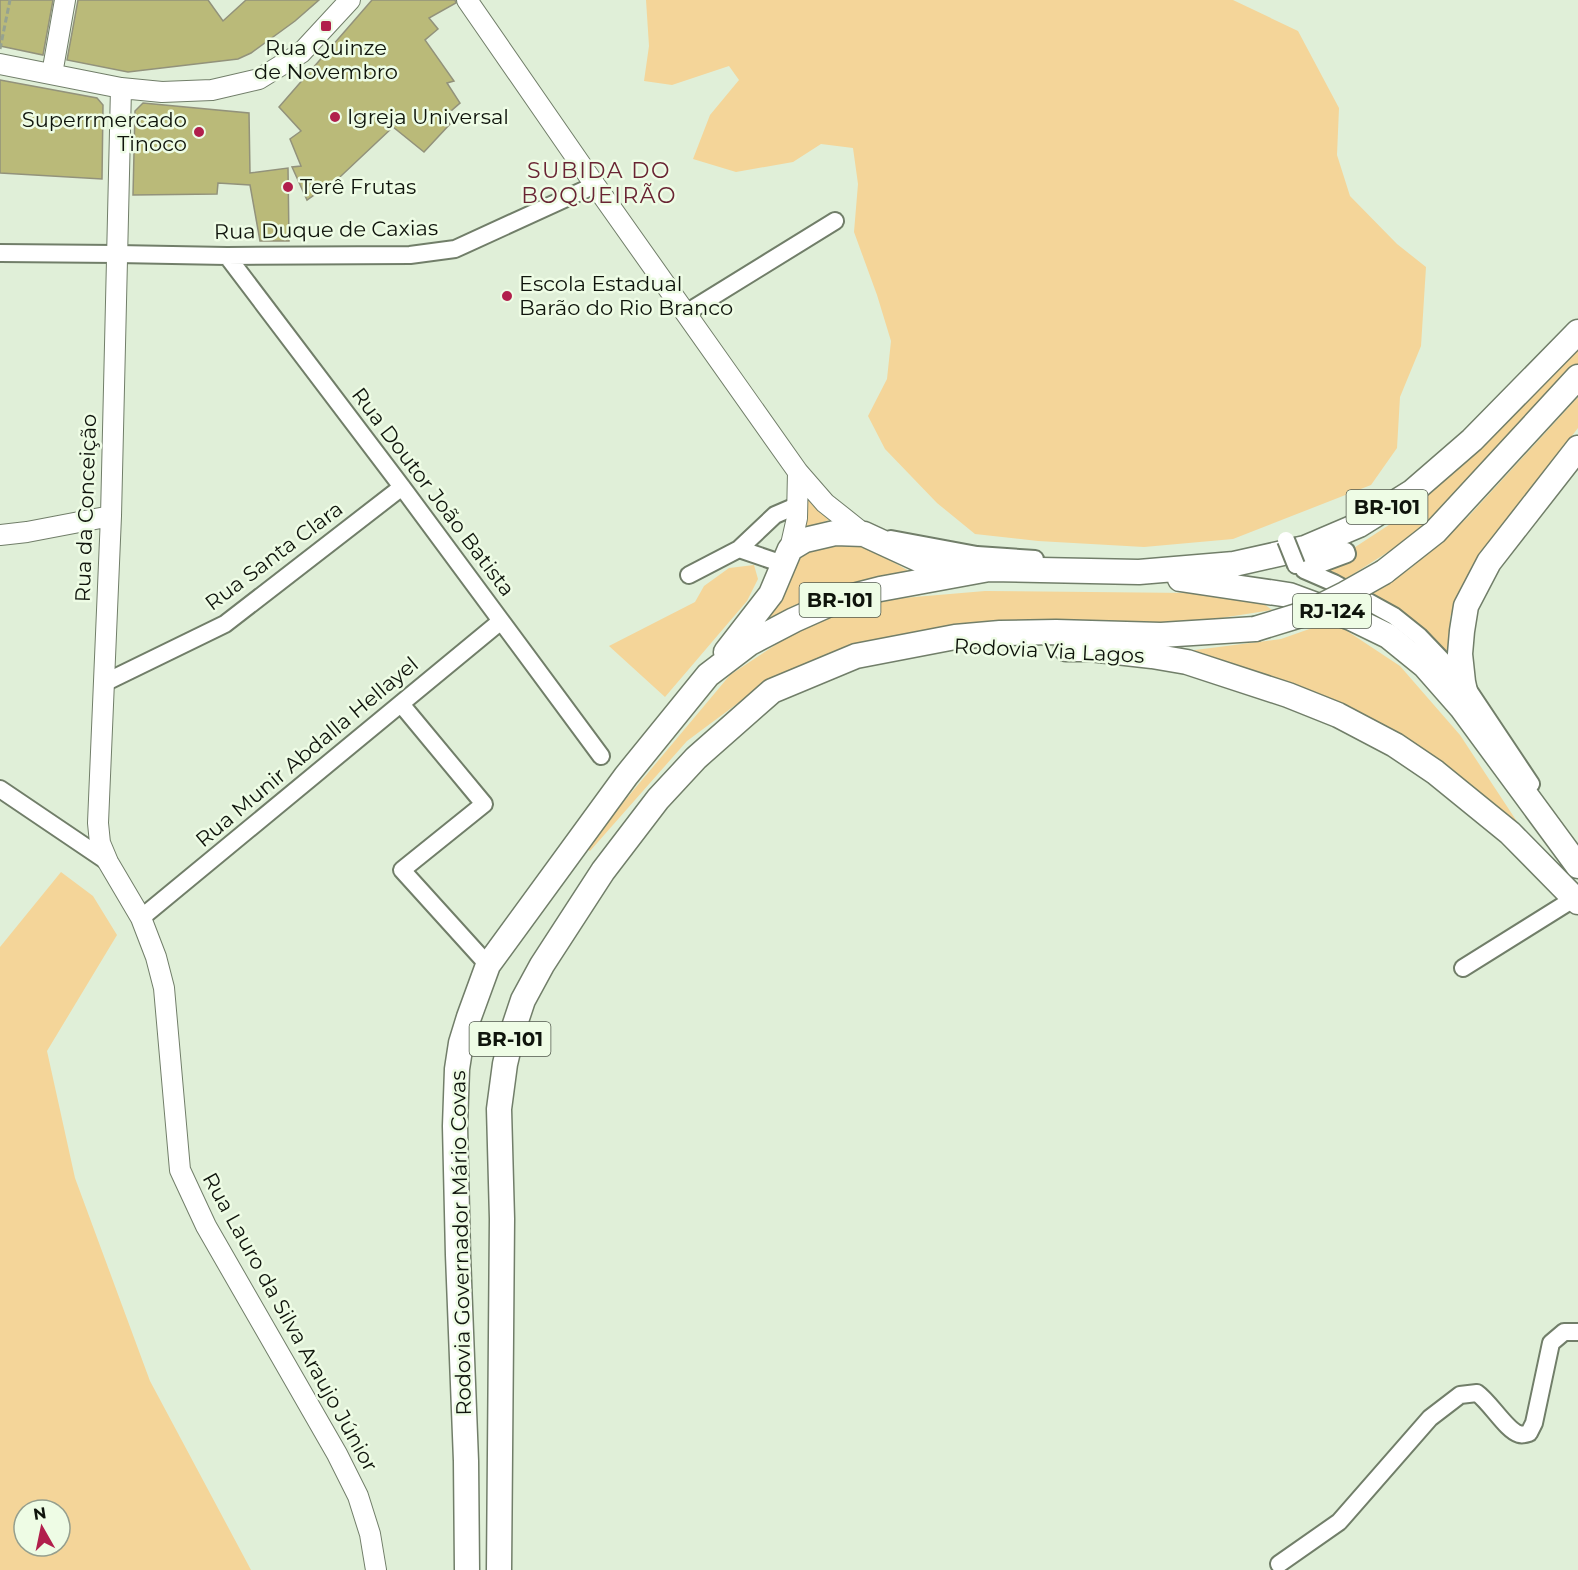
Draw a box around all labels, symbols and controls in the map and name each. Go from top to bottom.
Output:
marker: Rua Quinze de Novembro [319,19,333,33]
place label: Rua Quinze de Novembro [254,35,398,84]
place label: Igreja Universal [347,104,509,129]
place label: Superrmercado Tinoco [22,107,187,156]
marker: Igreja Universal [328,110,342,124]
marker: Superrmercado Tinoco [192,125,206,139]
district label: SUBIDA DO BOQUEIRÃO [521,157,677,209]
place label: Terê Frutas [300,174,416,199]
marker: Terê Frutas [281,180,295,194]
street label: Rua Duque de Caxias [214,215,438,244]
place label: Escola Estadual Barão do Rio Branco [519,271,733,320]
marker: Escola Estadual Barão do Rio Branco [500,289,514,303]
street label: Rua Doutor João Batista [347,382,520,601]
street label: Rua da Conceição [70,413,101,603]
road number: BR-101 [1346,490,1428,524]
street label: Rua Santa Clara [200,496,347,615]
road number: BR-101 [800,583,880,617]
road number: RJ-124 [1293,594,1371,628]
street label: Rodovia Via Lagos [953,633,1145,668]
street label: Rua Munir Abdalla Hellayel [190,651,423,852]
road number: BR-101 [470,1022,550,1056]
street label: Rodovia Governador Mário Covas [445,1070,476,1416]
street label: Rua Lauro da Silva Araujo Júnior [198,1168,383,1475]
north arrow [12,1498,72,1558]
text: N [32,1503,48,1524]

